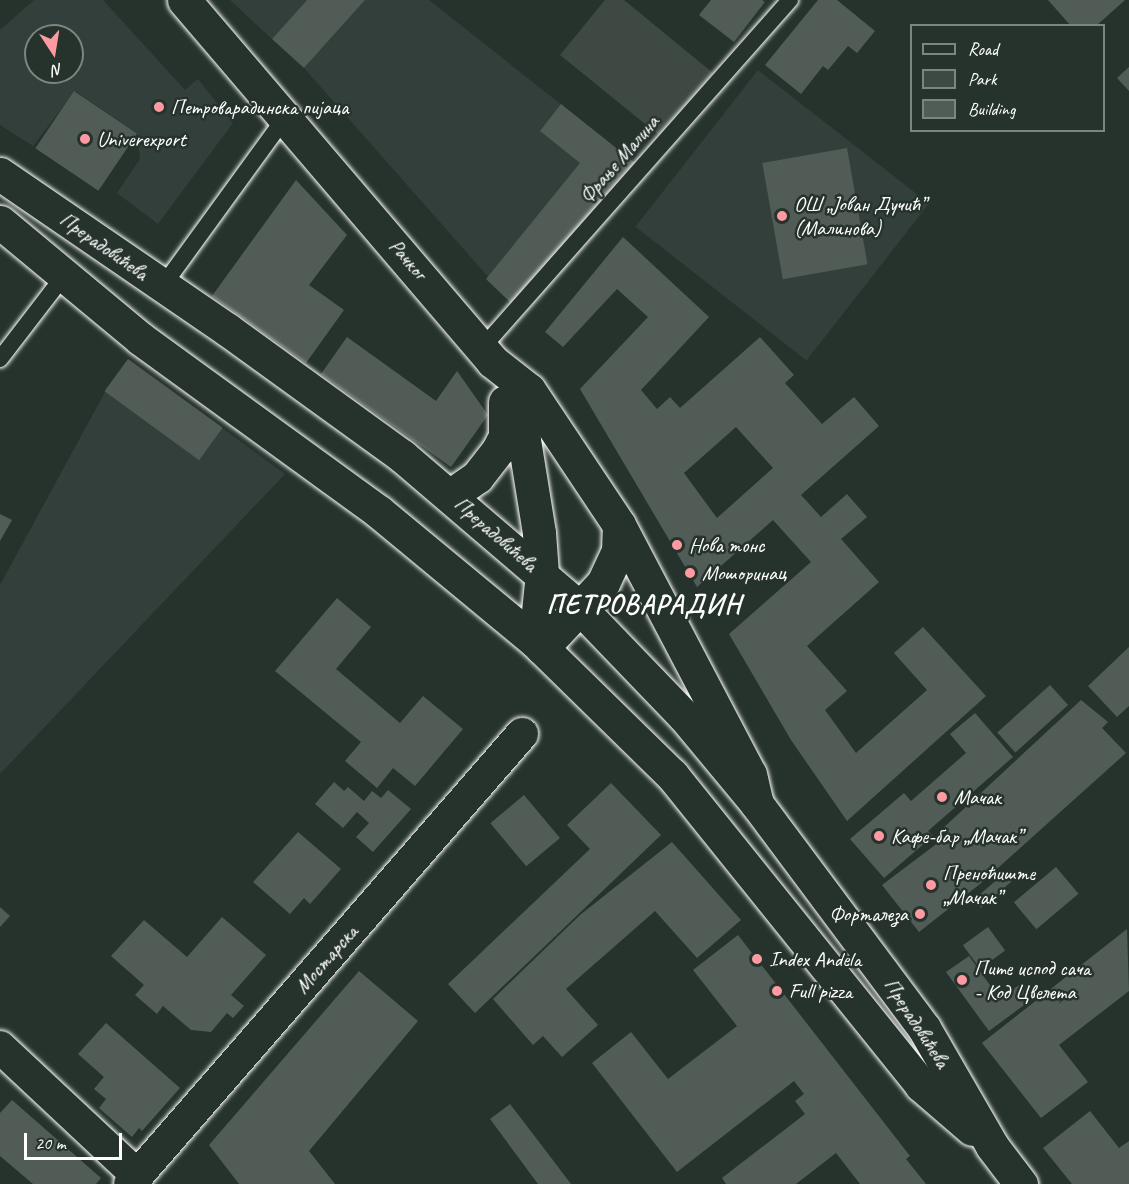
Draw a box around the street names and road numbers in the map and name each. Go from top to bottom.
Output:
street label: Фрање Малина [573,109,665,209]
street label: Прерадовићева [55,206,153,286]
street label: Рачког [384,234,432,284]
street label: Прерадовићева [449,491,543,577]
street label: Мостарска [289,919,363,999]
street label: Прерадовићева [879,973,955,1073]

